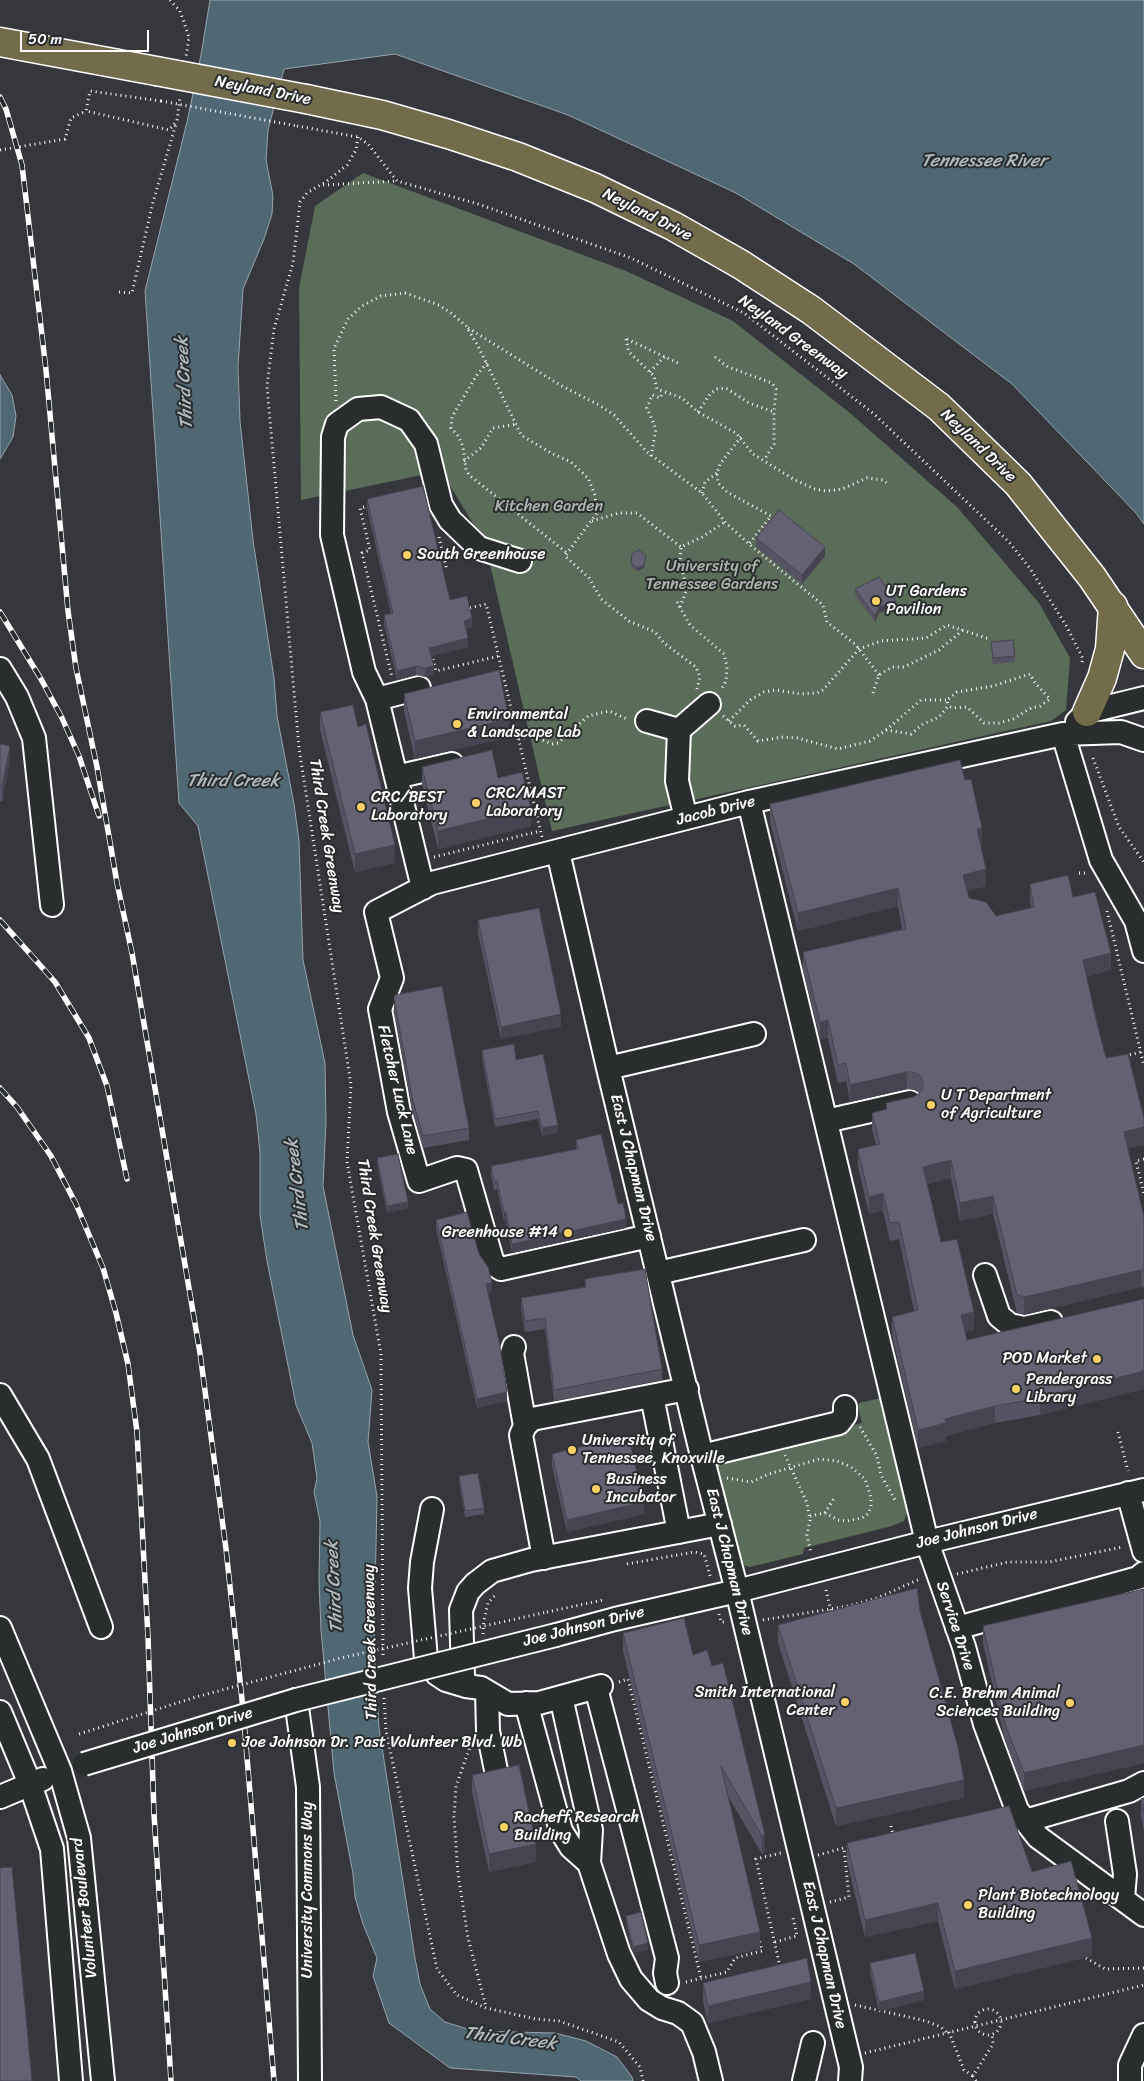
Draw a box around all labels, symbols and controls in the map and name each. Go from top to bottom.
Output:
scale bar [22,20,151,52]
text: 50 m [28,26,62,52]
street label: Neyland Drive [213,72,313,110]
water label: Tennessee River [921,150,1047,172]
street label: Neyland Drive [599,184,695,246]
street label: Neyland Greenway [735,291,851,383]
water label: Third Creek [172,336,198,430]
street label: Neyland Drive [936,405,1020,487]
park label: Kitchen Garden [495,497,603,517]
place label: South Greenhouse [417,545,545,565]
marker: South Greenhouse [401,549,413,561]
park label: University of Tennessee Gardens [646,557,778,595]
place label: UT Gardens Pavilion [886,582,967,620]
marker: UT Gardens Pavilion [870,595,882,607]
place label: Environmental & Landscape Lab [467,705,581,743]
marker: Environmental & Landscape Lab [451,718,463,730]
street label: Third Creek Greenway [304,758,348,914]
water label: Third Creek [187,770,279,792]
place label: CRC/MAST Laboratory [486,784,565,822]
place label: CRC/BEST Laboratory [371,788,447,826]
street label: Jacob Drive [675,792,757,830]
marker: CRC/MAST Laboratory [470,797,482,809]
marker: CRC/BEST Laboratory [355,801,367,813]
street label: Fletcher Luck Lane [373,1023,421,1157]
place label: U T Department of Agriculture [941,1086,1051,1124]
street label: East J Chapman Drive [605,1092,661,1244]
marker: U T Department of Agriculture [925,1099,937,1111]
water label: Third Creek [282,1138,314,1232]
street label: Third Creek Greenway [352,1158,396,1314]
place label: Greenhouse #14 [442,1223,558,1243]
marker: Greenhouse #14 [562,1227,574,1239]
place label: POD Market [1002,1349,1087,1369]
marker: POD Market [1091,1353,1103,1365]
place label: Pendergrass Library [1026,1370,1112,1408]
marker: Pendergrass Library [1010,1383,1022,1395]
place label: University of Tennessee, Knoxville [582,1431,725,1469]
marker: University of Tennessee, Knoxville [566,1444,578,1456]
place label: Business Incubator [606,1470,676,1508]
marker: Business Incubator [590,1483,602,1495]
street label: East J Chapman Drive [701,1486,757,1638]
street label: Joe Johnson Drive [914,1505,1040,1553]
water label: Third Creek [322,1540,348,1634]
street label: Third Creek Greenway [360,1564,382,1720]
street label: Service Drive [932,1579,978,1673]
street label: Joe Johnson Drive [521,1603,647,1651]
place label: Smith International Center [695,1683,835,1721]
place label: C.E. Brehm Animal Sciences Building [929,1684,1060,1722]
marker: Smith International Center [839,1696,851,1708]
marker: C.E. Brehm Animal Sciences Building [1064,1697,1076,1709]
street label: Joe Johnson Drive [131,1704,255,1758]
place label: Joe Johnson Dr. Past Volunteer Blvd. Wb [242,1733,522,1753]
marker: Joe Johnson Dr. Past Volunteer Blvd. Wb [226,1737,238,1749]
street label: University Commons Way [298,1802,318,1978]
place label: Racheff Research Building [514,1808,639,1846]
marker: Racheff Research Building [498,1821,510,1833]
street label: Volunteer Boulevard [68,1837,102,1979]
street label: East J Chapman Drive [798,1879,850,2031]
place label: Plant Biotechnology Building [978,1886,1119,1924]
marker: Plant Biotechnology Building [962,1899,974,1911]
water label: Third Creek [463,2023,557,2055]

